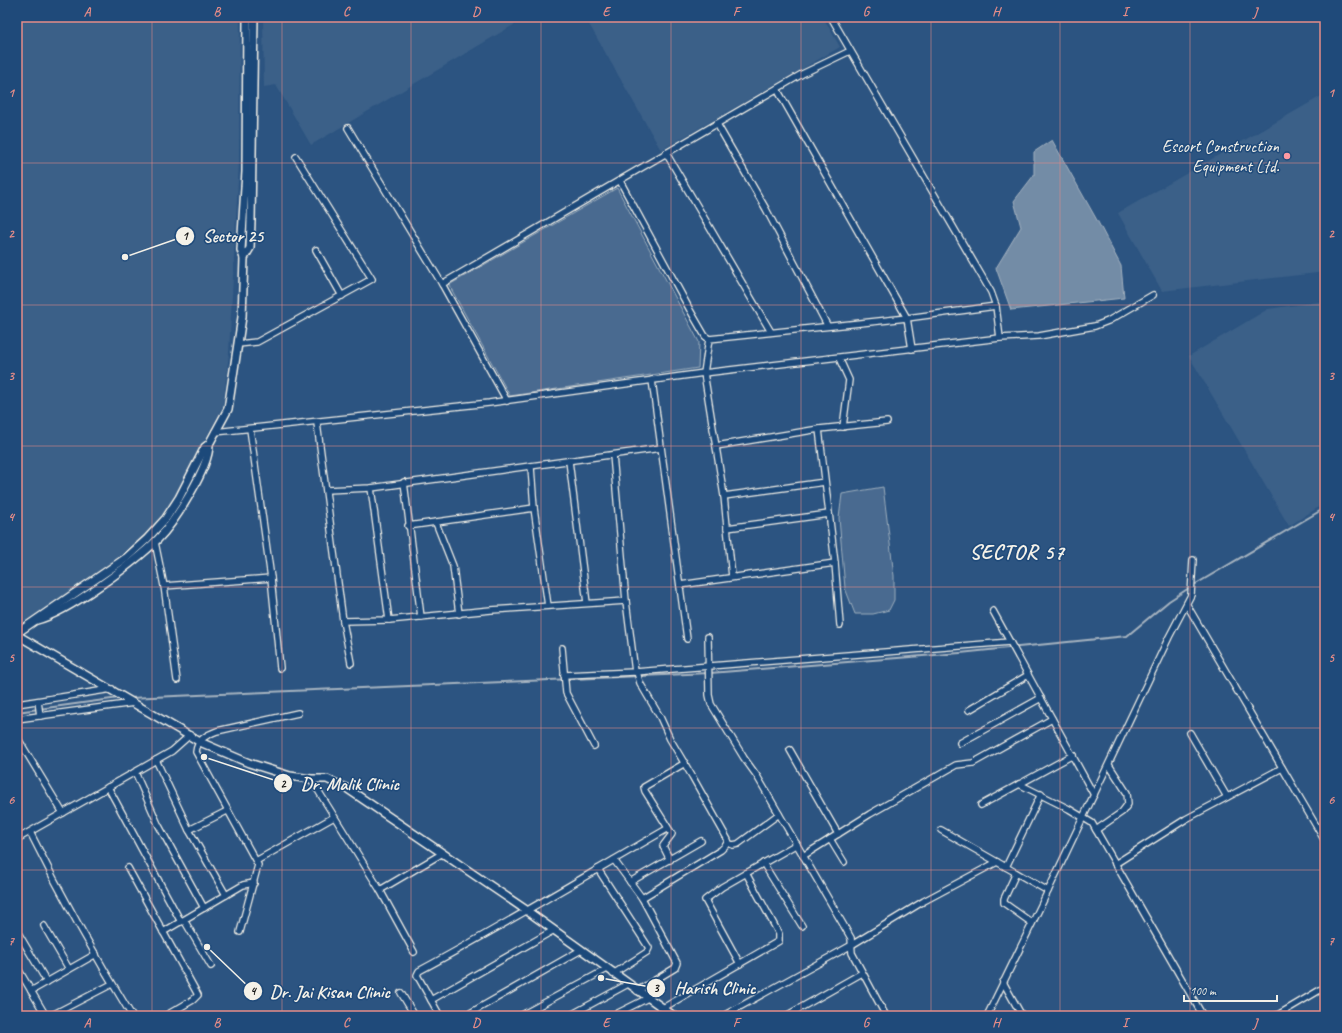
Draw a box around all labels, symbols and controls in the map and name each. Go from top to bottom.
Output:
text: A [84,4,92,20]
text: B [214,4,222,20]
text: C [343,4,351,20]
text: D [472,4,481,20]
text: E [603,4,612,20]
text: F [733,4,742,20]
text: G [863,4,871,20]
text: H [992,4,1002,20]
text: I [1122,4,1131,20]
text: J [1252,4,1259,20]
text: 1 [8,85,16,101]
text: 1 [1328,85,1336,101]
place label: Escort Construction Equipment Ltd. [1162,136,1280,177]
marker: Escort Construction Equipment Ltd. [1282,151,1292,161]
callout: Sector 25 [175,221,271,251]
text: Sector 25 [203,225,265,247]
text: 2 [8,226,15,242]
text: 2 [1328,226,1335,242]
text: 1 [182,228,189,244]
text: 3 [8,368,15,384]
text: 3 [1328,368,1335,384]
text: 4 [8,509,16,525]
text: 4 [1328,509,1336,525]
district label: SECTOR 57 [970,539,1066,565]
text: 5 [8,650,15,666]
text: 5 [1328,650,1335,666]
callout: Dr. Malik Clinic [273,768,407,798]
text: Dr. Malik Clinic [301,773,400,795]
text: 2 [280,776,287,792]
text: 6 [8,792,15,808]
text: 6 [1328,792,1335,808]
text: 7 [8,933,15,949]
text: 7 [1328,933,1335,949]
callout: Harish Clinic [646,973,764,1003]
callout: Dr. Jai Kisan Clinic [243,976,398,1006]
text: Harish Clinic [674,977,757,999]
scale bar [1184,977,1277,1003]
text: 3 [653,980,660,996]
text: Dr. Jai Kisan Clinic [270,981,391,1003]
text: 4 [250,983,257,999]
text: 100 m [1190,983,1217,999]
text: A [84,1015,92,1031]
text: B [214,1015,222,1031]
text: C [343,1015,351,1031]
text: D [472,1015,481,1031]
text: E [603,1015,612,1031]
text: F [733,1015,742,1031]
text: G [863,1015,871,1031]
text: H [992,1015,1002,1031]
text: I [1122,1015,1131,1031]
text: J [1252,1015,1259,1031]

